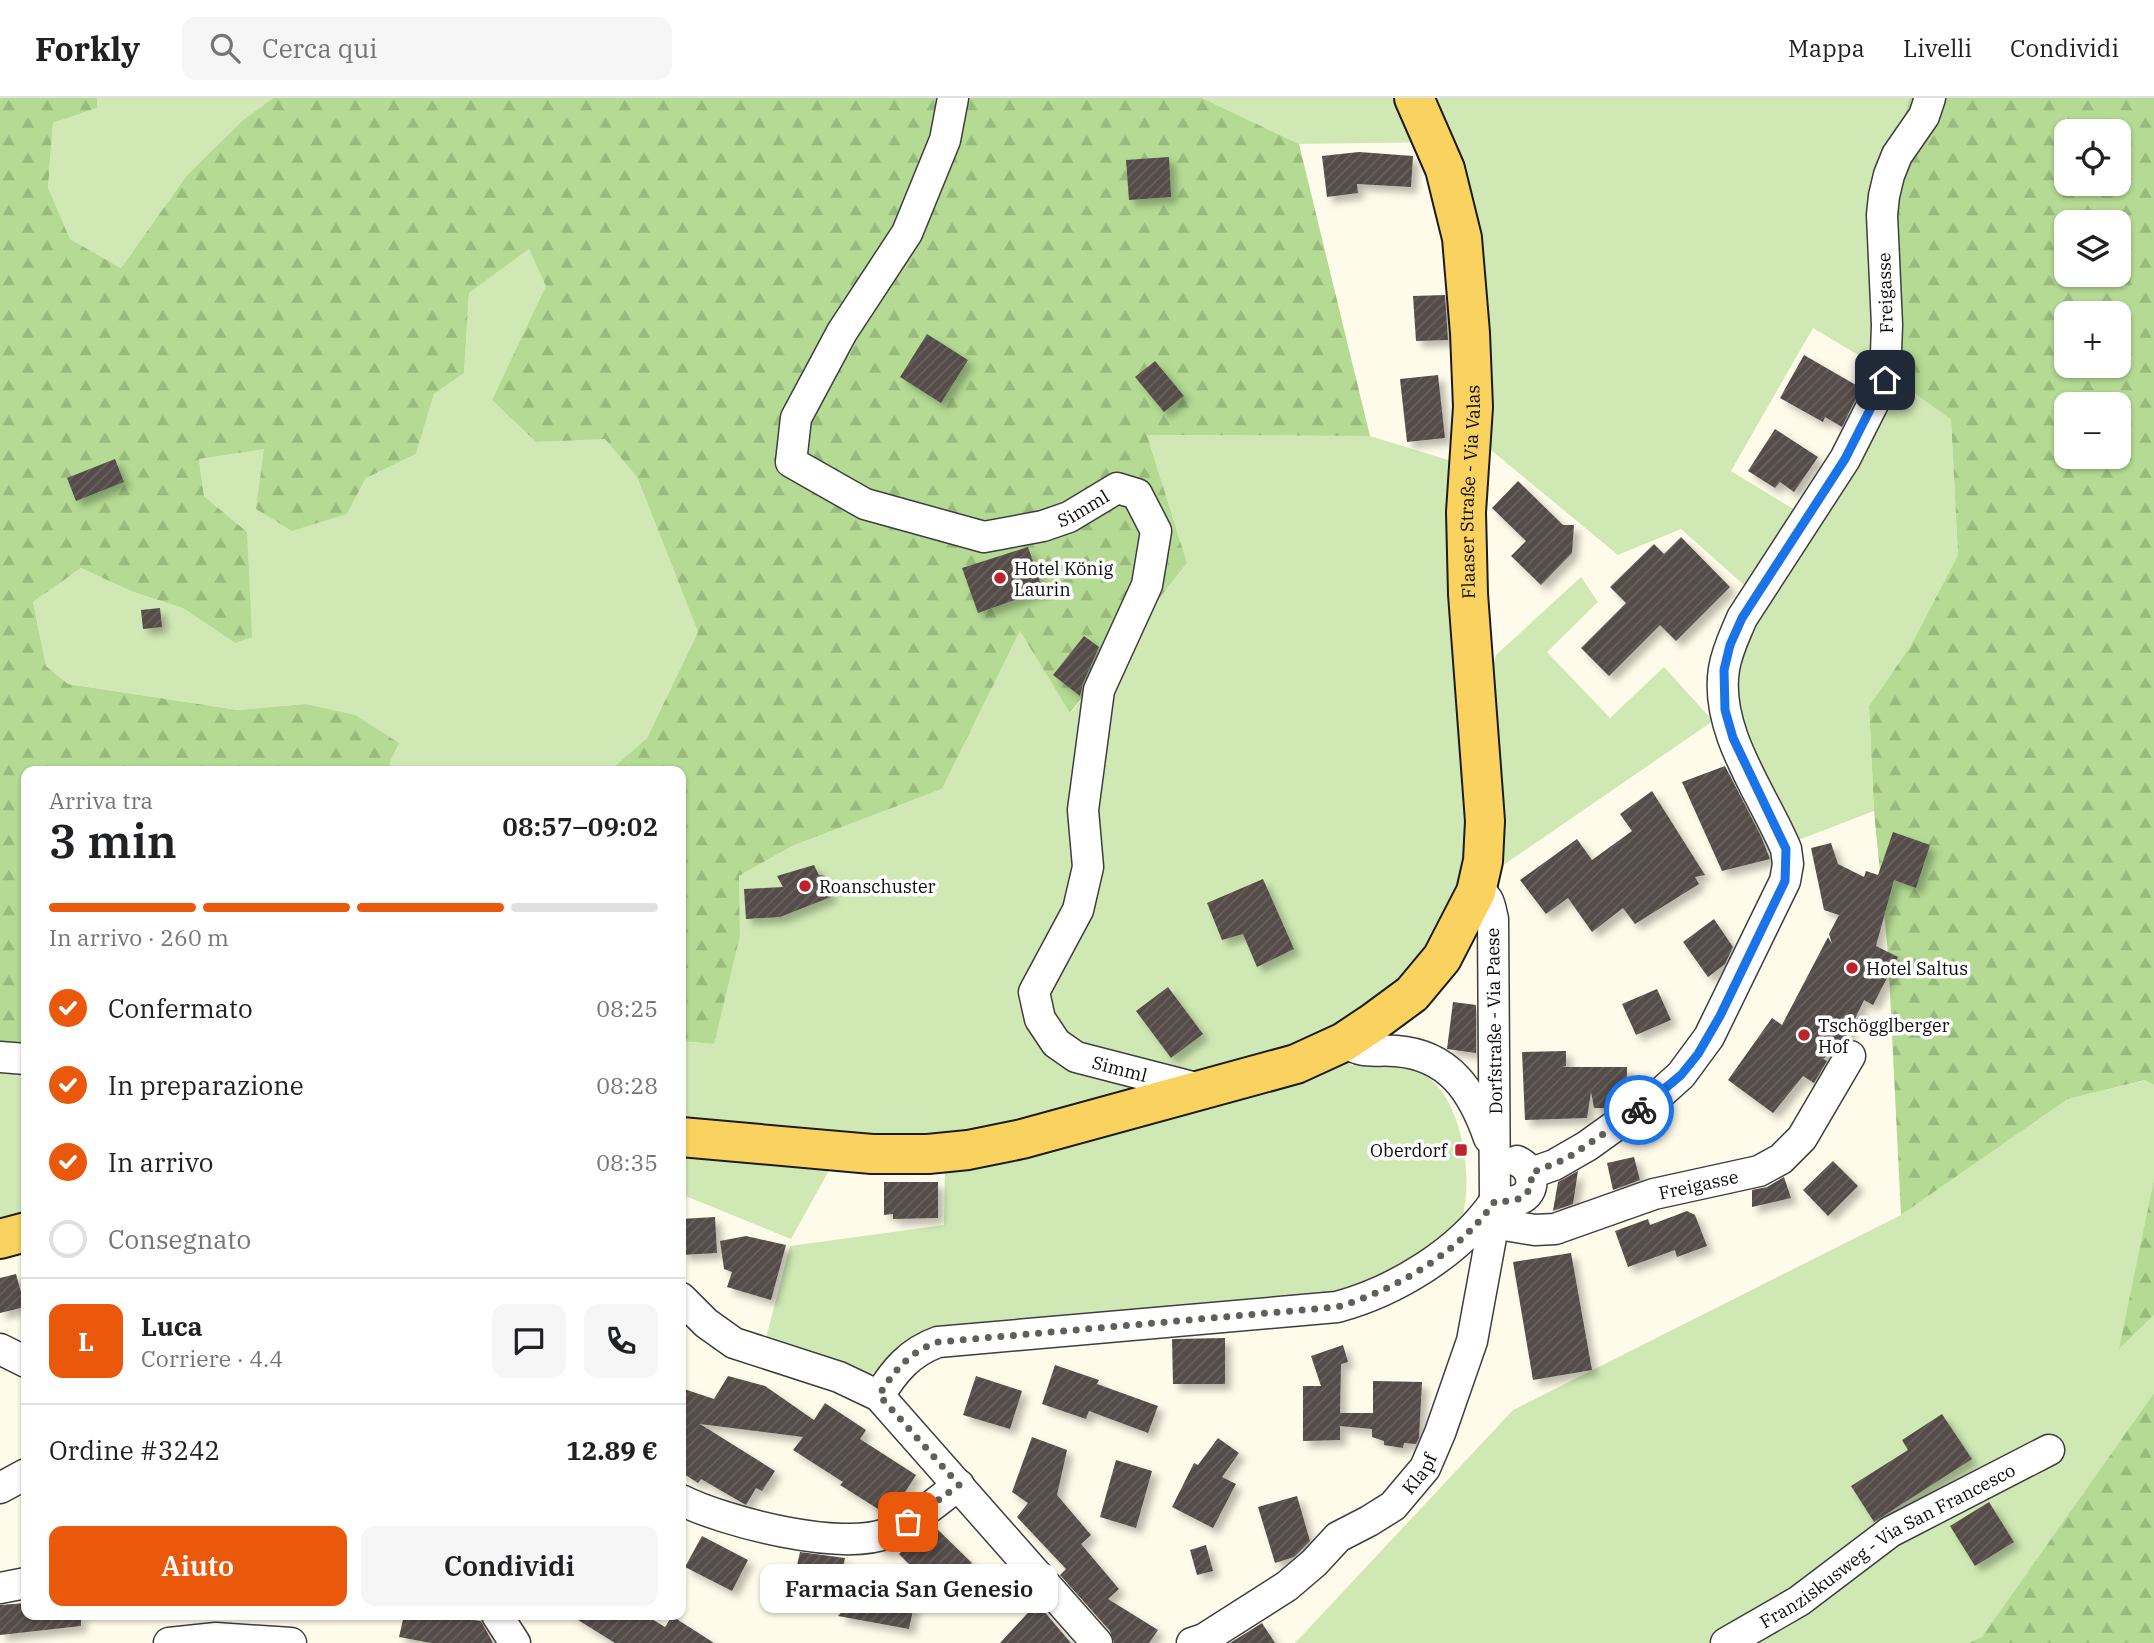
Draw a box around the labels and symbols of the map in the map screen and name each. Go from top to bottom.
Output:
street label: Freigasse [1872,252,1898,334]
pin [1855,350,1915,410]
street label: Flaaser Straße - Via Valas [1454,384,1485,599]
street label: Simml [1054,484,1113,532]
place label: Hotel König Laurin [1014,557,1113,601]
marker: Hotel König Laurin [992,570,1008,586]
place label: Roanschuster [819,875,936,898]
marker: Roanschuster [797,878,813,894]
street label: Dorfstraße - Via Paese [1481,927,1507,1115]
place label: Hotel Saltus [1866,957,1968,980]
marker: Hotel Saltus [1844,960,1860,976]
place label: Tschögglberger Hof [1818,1014,1950,1058]
marker: Tschögglberger Hof [1796,1027,1812,1043]
street label: Simml [1090,1050,1150,1086]
courier [1604,1075,1674,1145]
place label: Oberdorf [1370,1139,1449,1162]
marker: Oberdorf [1453,1142,1469,1158]
street label: Freigasse [1656,1164,1740,1204]
street label: Klapf [1397,1448,1442,1499]
street label: Franziskusweg - Via San Francesco [1755,1458,2019,1633]
pin [878,1492,938,1552]
callout: Farmacia San Genesio [759,1564,1057,1613]

